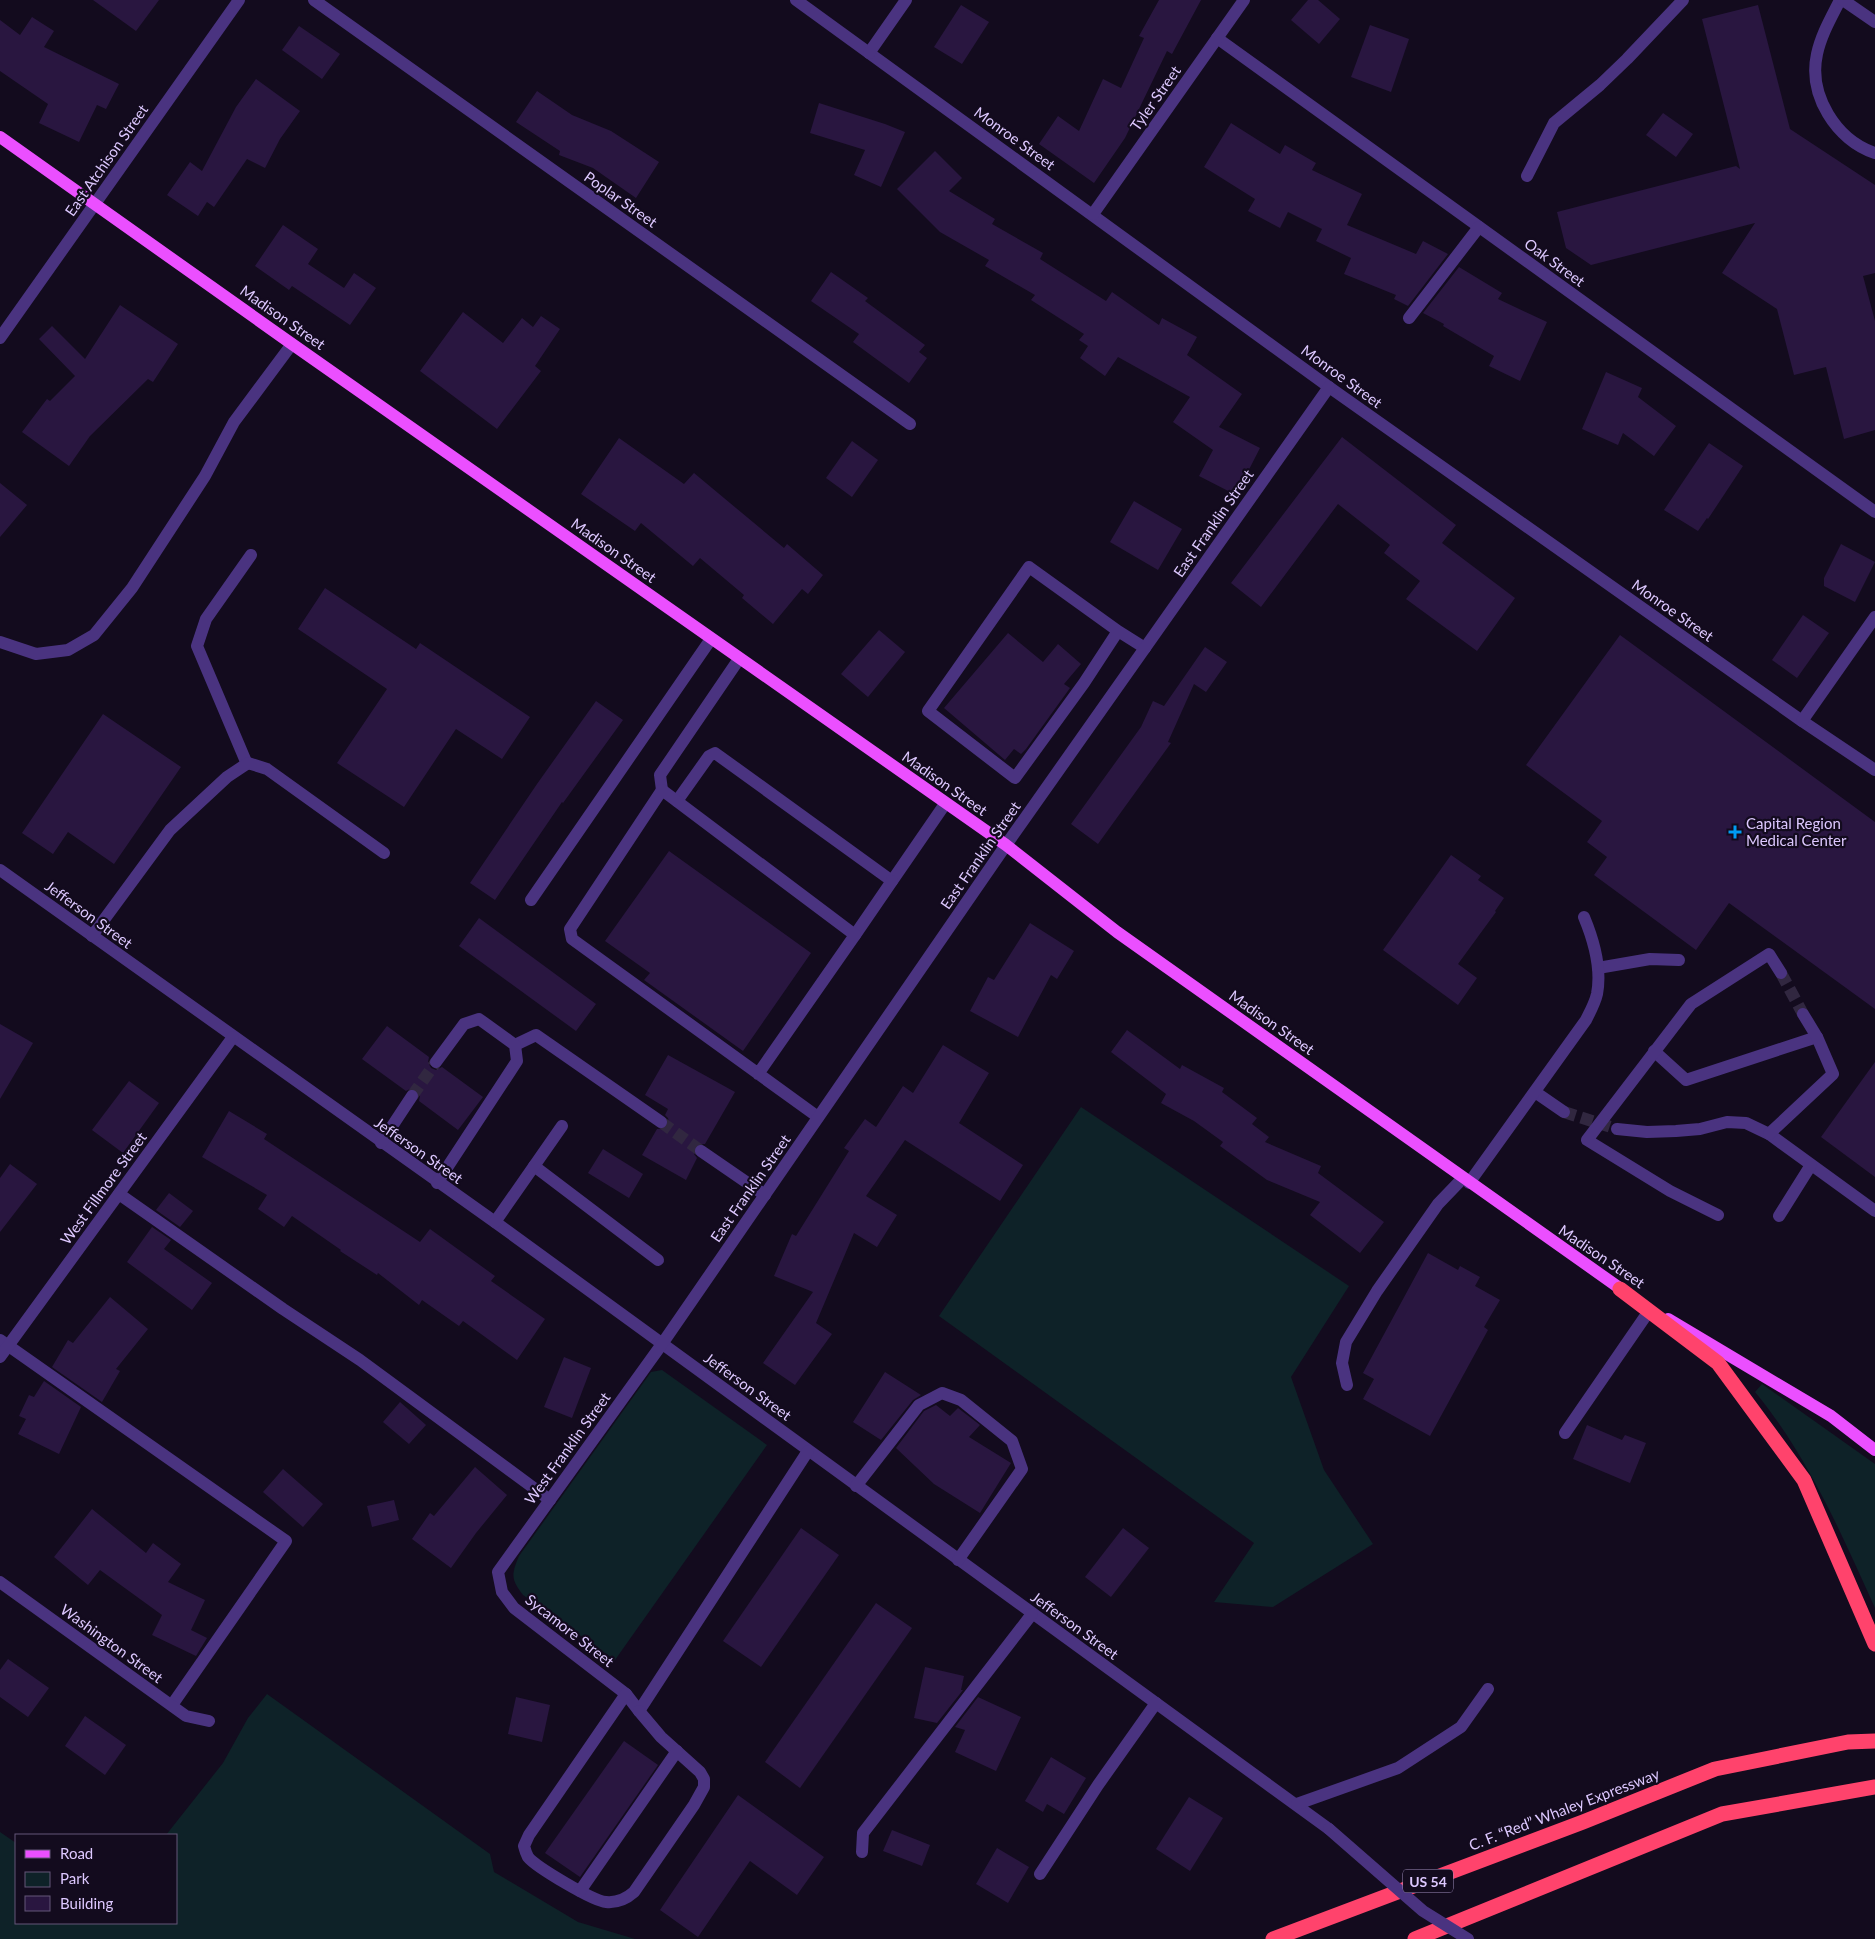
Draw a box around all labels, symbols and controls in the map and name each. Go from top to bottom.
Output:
street label: Tyler Street [1126,62,1184,134]
street label: East Atchison Street [61,100,152,219]
street label: Monroe Street [971,103,1059,174]
street label: Poplar Street [581,167,661,231]
street label: Oak Street [1521,234,1589,290]
street label: Madison Street [237,281,330,353]
street label: Monroe Street [1298,341,1386,412]
street label: East Franklin Street [1169,465,1257,580]
street label: Madison Street [568,514,661,586]
street label: Monroe Street [1629,575,1718,645]
street label: Madison Street [899,747,992,819]
street label: East Franklin Street [936,797,1024,912]
place label: Capital Region Medical Center [1746,814,1847,849]
marker: Capital Region Medical Center [1728,825,1742,839]
street label: Jefferson Street [42,876,137,952]
street label: Madison Street [1226,986,1319,1058]
street label: Jefferson Street [371,1113,467,1187]
street label: West Fillmore Street [56,1128,150,1248]
street label: East Franklin Street [706,1130,794,1245]
street label: Madison Street [1556,1221,1649,1292]
street label: Jefferson Street [701,1348,796,1424]
street label: West Franklin Street [520,1388,614,1507]
street label: Jefferson Street [1028,1587,1123,1663]
street label: Sycamore Street [522,1590,618,1670]
street label: Washington Street [57,1600,167,1687]
street label: C. F. “Red” Whaley Expressway [1466,1764,1662,1854]
legend [15,1834,178,1924]
text: Road [60,1844,93,1862]
text: Park [60,1869,90,1887]
road number: US 54 [1403,1870,1453,1892]
text: Building [60,1894,113,1912]

